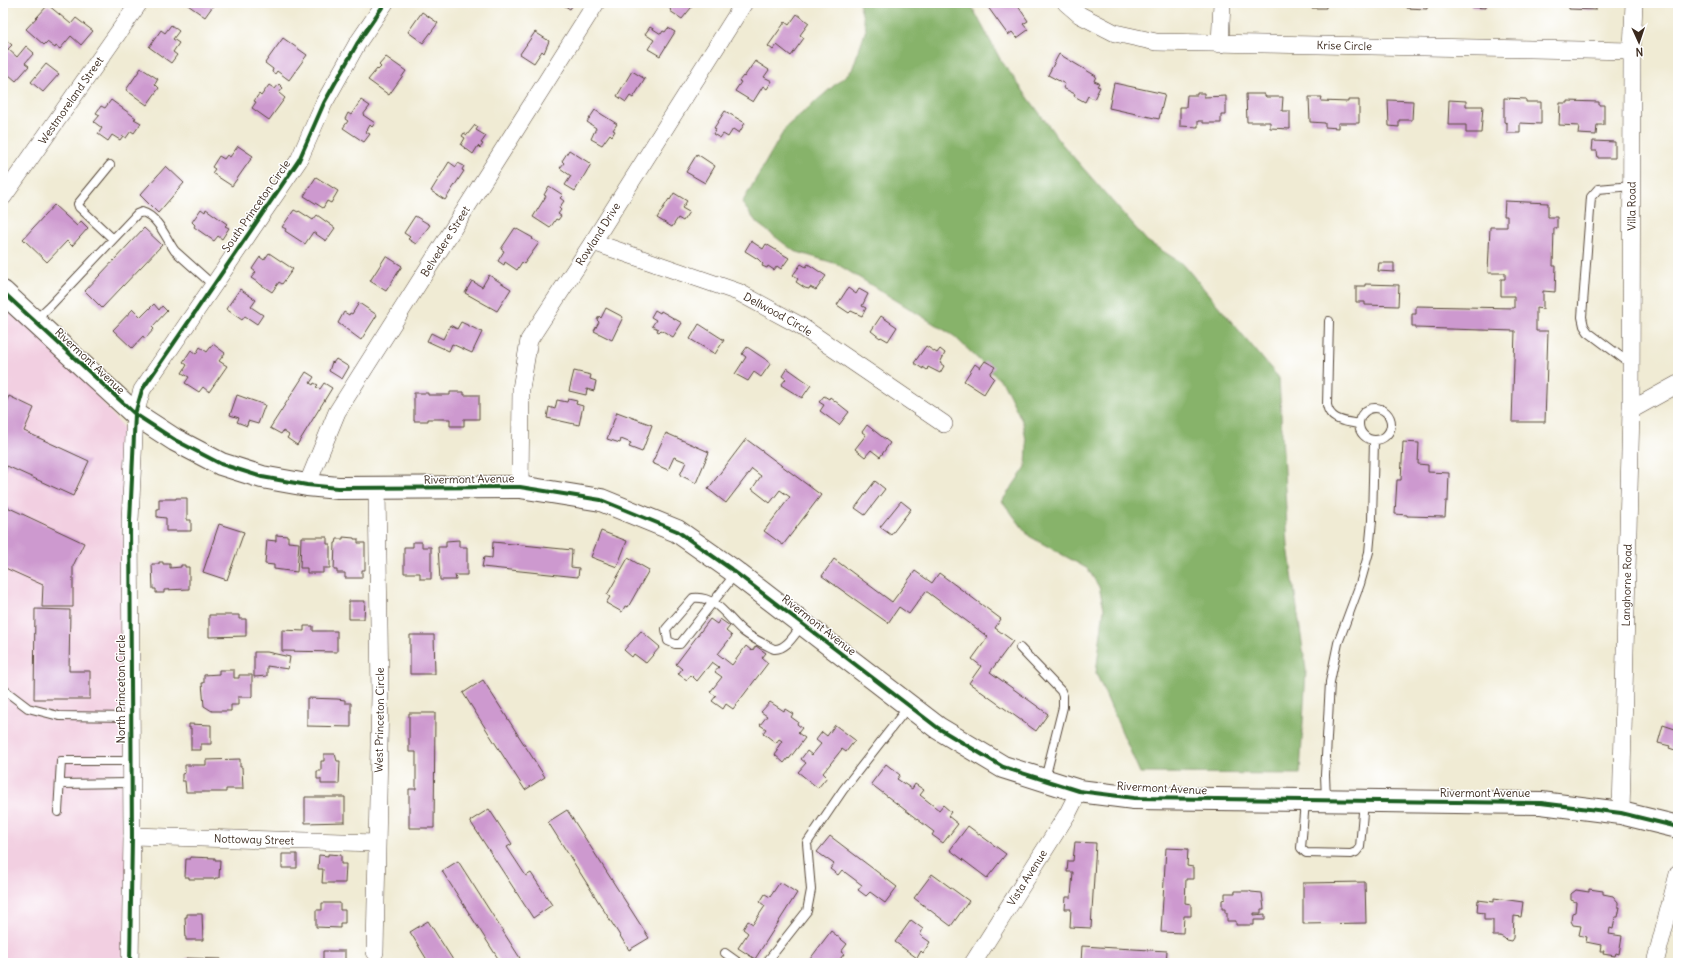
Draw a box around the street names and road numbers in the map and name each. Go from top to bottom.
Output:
street label: Krise Circle [1316,38,1372,53]
street label: Westmoreland Street [35,54,106,147]
street label: South Princeton Circle [219,157,293,255]
street label: Villa Road [1624,181,1639,231]
street label: Rowland Drive [573,200,623,268]
street label: Belvedere Street [417,203,473,279]
street label: Dellwood Circle [741,289,815,339]
street label: Rivermont Avenue [52,325,128,397]
street label: Rivermont Avenue [424,471,514,487]
street label: Langhorne Road [1619,543,1635,626]
street label: Rivermont Avenue [779,592,859,658]
street label: North Princeton Circle [114,634,128,744]
street label: West Princeton Circle [371,667,387,773]
street label: Rivermont Avenue [1116,779,1208,797]
street label: Rivermont Avenue [1440,786,1530,800]
street label: Nottoway Street [214,831,295,848]
street label: Vista Avenue [1004,847,1050,908]

